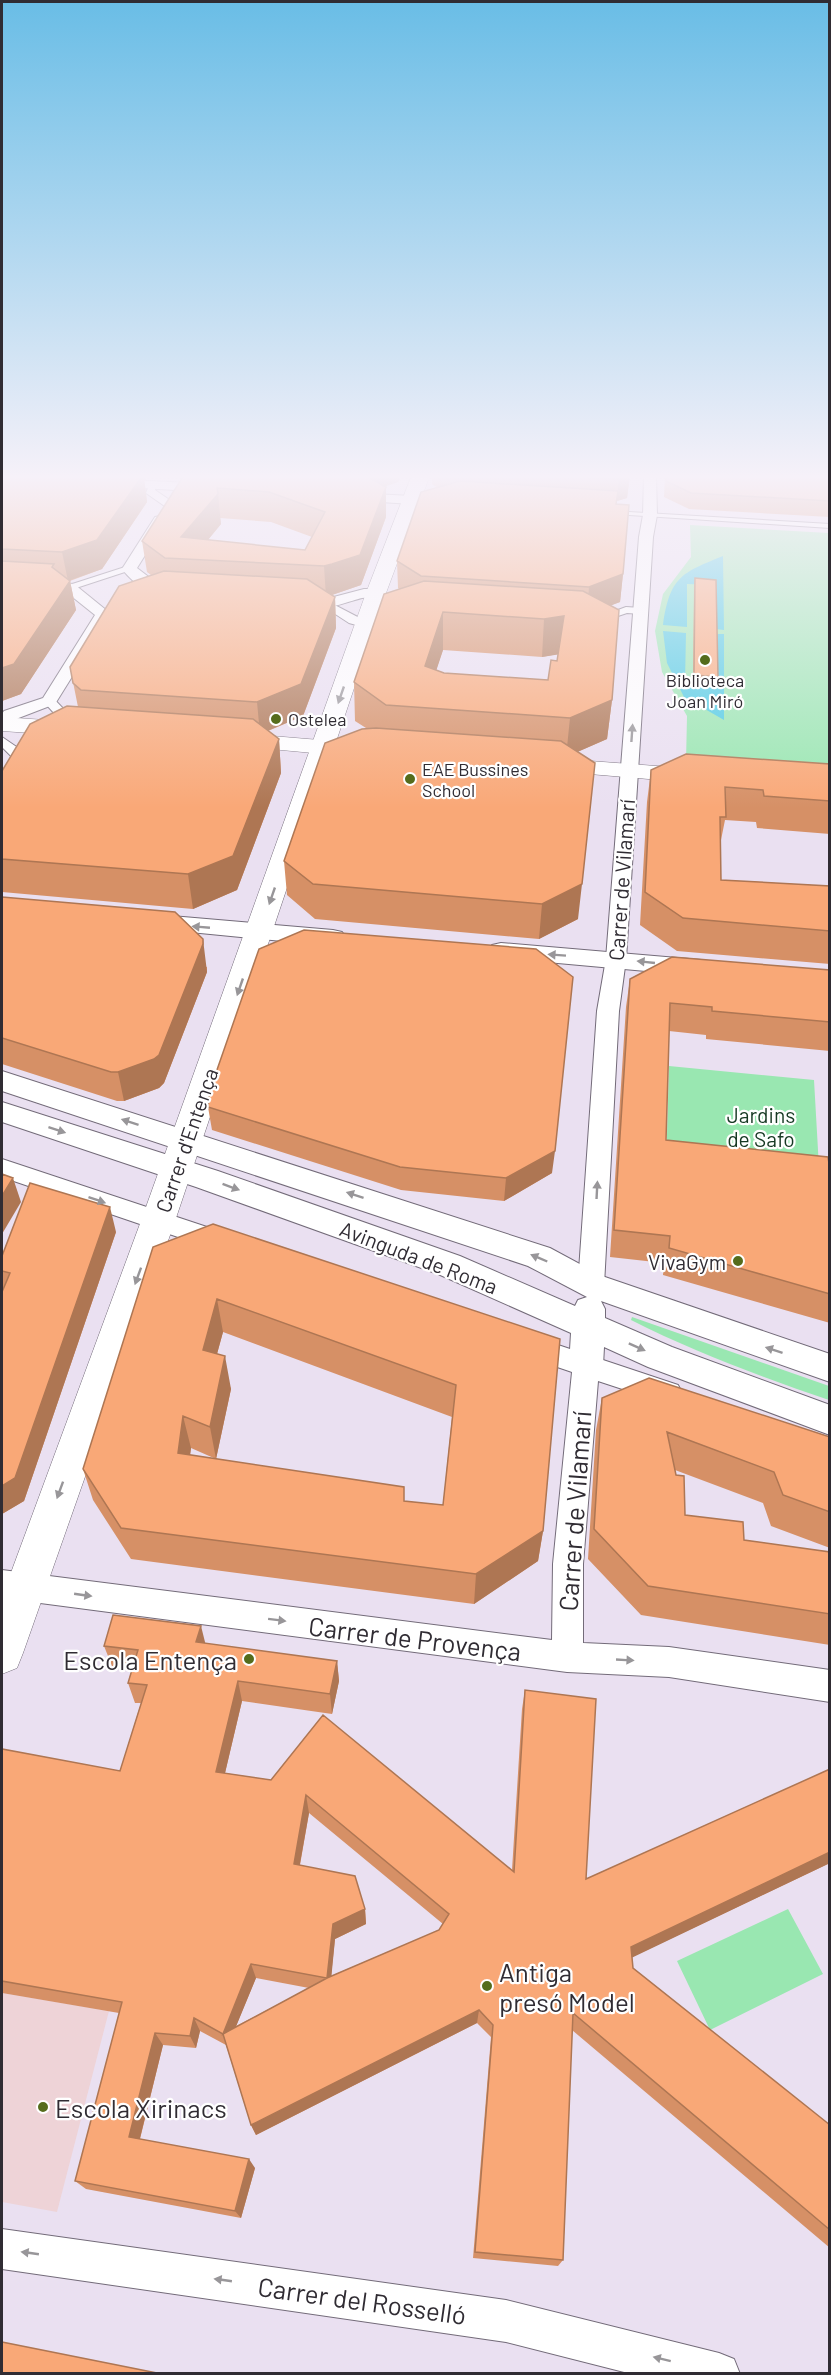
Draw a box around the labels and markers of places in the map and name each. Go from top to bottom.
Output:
marker: Biblioteca Joan Miró [698,653,712,667]
place label: Biblioteca Joan Miró [666,669,744,712]
place label: Ostelea [288,708,347,730]
marker: Ostelea [269,712,283,726]
place label: EAE Bussines School [422,758,528,801]
marker: EAE Bussines School [403,772,417,786]
place label: VivaGym [648,1249,726,1274]
marker: VivaGym [731,1254,745,1268]
place label: Escola Entença [63,1644,237,1675]
marker: Escola Entença [242,1652,256,1666]
place label: Antiga presó Model [499,1956,635,2017]
marker: Antiga presó Model [480,1979,494,1993]
place label: Escola Xirinacs [55,2092,227,2123]
marker: Escola Xirinacs [36,2100,50,2114]

